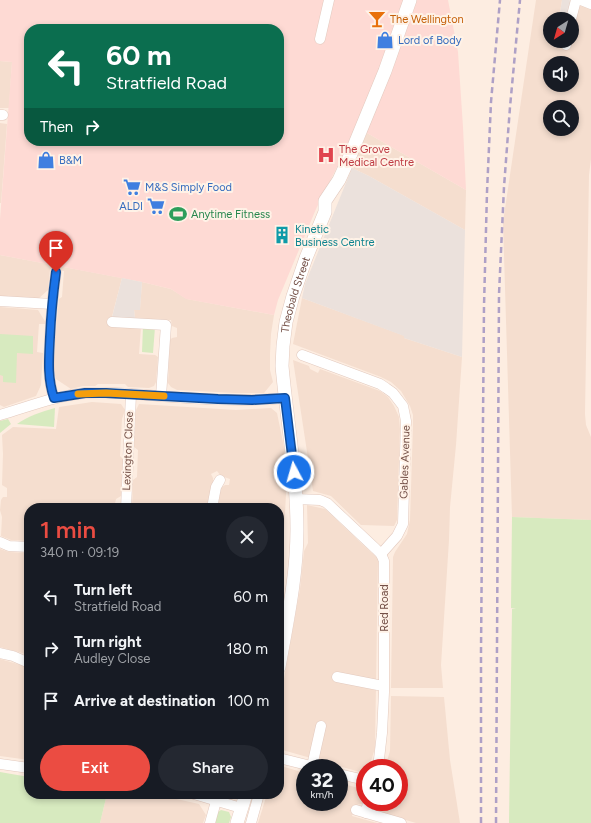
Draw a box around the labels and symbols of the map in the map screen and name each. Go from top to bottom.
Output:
bar icon: The Wellington [367,9,387,29]
north arrow [543,12,579,48]
place label: The Wellington [390,13,464,26]
shop icon: Lord of Body [375,30,395,50]
place label: Lord of Body [398,34,462,47]
place label: The Grove Medical Centre [339,143,414,169]
hospital icon: The Grove Medical Centre [316,145,336,165]
shop icon: B&M [36,150,56,170]
place label: B&M [59,154,82,167]
supermarket icon: M&S Simply Food [122,177,142,197]
place label: M&S Simply Food [145,181,232,194]
supermarket icon: ALDI [146,196,166,216]
place label: ALDI [119,200,143,213]
sports icon: Anytime Fitness [168,204,188,224]
place label: Anytime Fitness [191,208,270,221]
place label: Kinetic Business Centre [295,223,375,249]
building icon: Kinetic Business Centre [272,225,292,245]
pin [39,231,73,272]
street label: Theobald Street [278,255,313,334]
street label: Lexington Close [120,411,136,491]
street label: Gables Avenue [397,425,413,499]
position arrow [273,451,315,493]
street label: Red Road [378,584,391,632]
speed limit sign: 40 [356,759,408,811]

